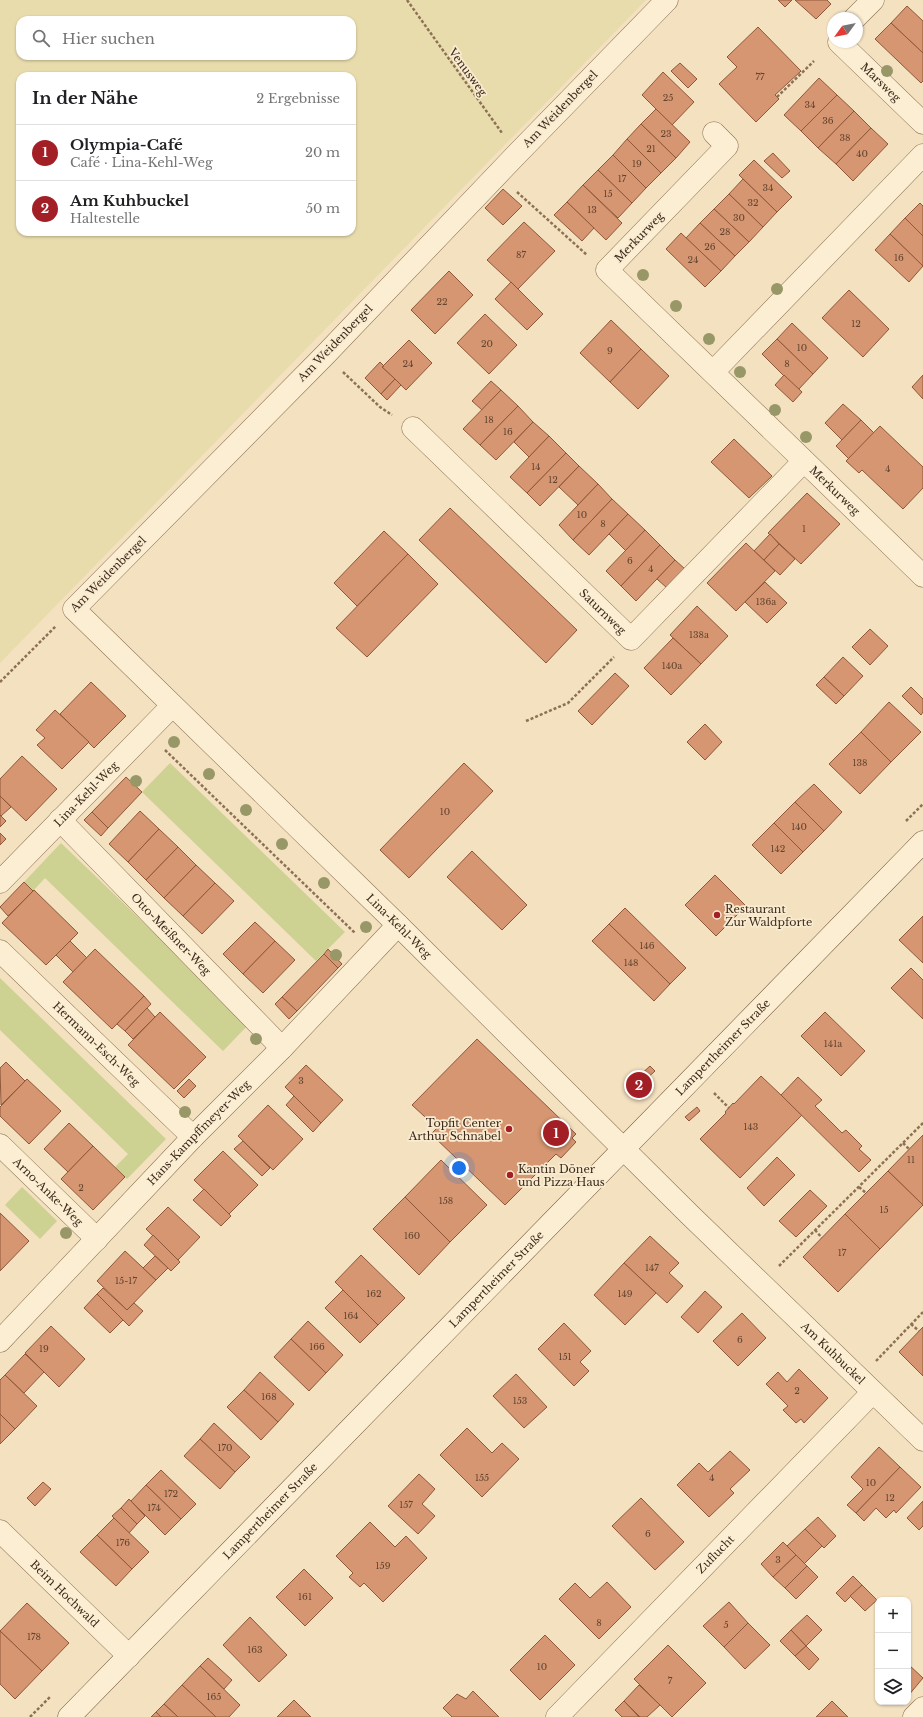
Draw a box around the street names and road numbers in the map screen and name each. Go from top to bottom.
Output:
street label: Venusweg [445,44,490,99]
street label: Marsweg [858,60,904,105]
street label: Am Weidenbergel [519,67,601,151]
street label: Merkurweg [611,209,667,265]
street label: Am Weidenbergel [294,301,376,385]
street label: Merkurweg [807,463,863,518]
street label: Am Weidenbergel [66,533,149,616]
street label: Saturnweg [576,586,629,638]
street label: Lina-Kehl-Weg [51,758,121,830]
street label: Otto-Meißner-Weg [128,890,214,978]
street label: Lina-Kehl-Weg [363,891,435,961]
street label: Lampertheimer Straße [673,996,773,1098]
street label: Hermann-Esch-Weg [50,999,143,1089]
street label: Hans-Kampffmeyer-Weg [144,1077,253,1188]
street label: Arno-Anke-Weg [10,1154,86,1229]
street label: Lampertheimer Straße [446,1228,547,1330]
street label: Am Kuhbuckel [797,1318,868,1387]
street label: Lampertheimer Straße [220,1460,320,1562]
street label: Zuflucht [693,1531,738,1576]
street label: Beim Hochwald [27,1557,102,1630]

